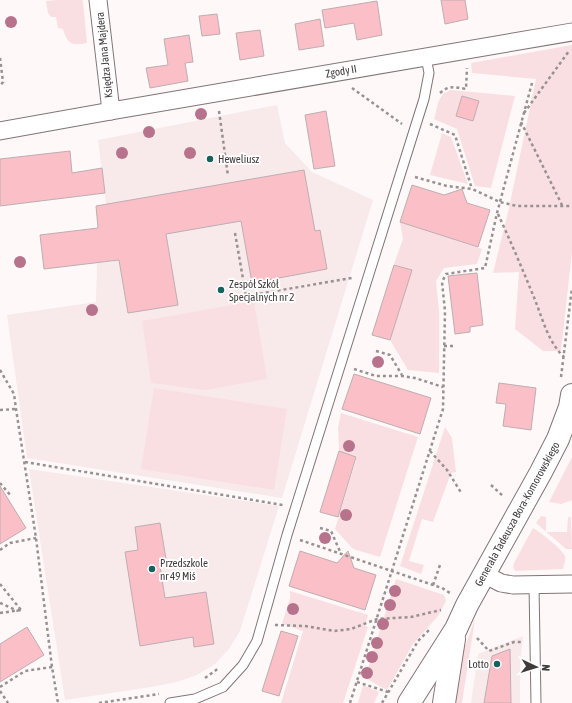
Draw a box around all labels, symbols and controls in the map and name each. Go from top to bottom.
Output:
street label: Księdza Jana Majdera [94,11,114,99]
street label: Zgody II [324,62,358,80]
place label: Heweliusz [218,153,259,165]
marker: Heweliusz [205,154,215,164]
place label: Zespół Szkół Specjalnych nr 2 [229,278,294,303]
marker: Zespół Szkół Specjalnych nr 2 [216,285,226,295]
street label: Generała Tadeusza Bora-Komorowskiego [472,440,562,588]
place label: Przedszkole nr 49 Miś [160,557,208,582]
marker: Przedszkole nr 49 Miś [147,564,157,574]
north arrow [516,647,556,687]
place label: Lotto [468,658,489,670]
marker: Lotto [492,659,502,669]
text: N [540,664,552,671]

